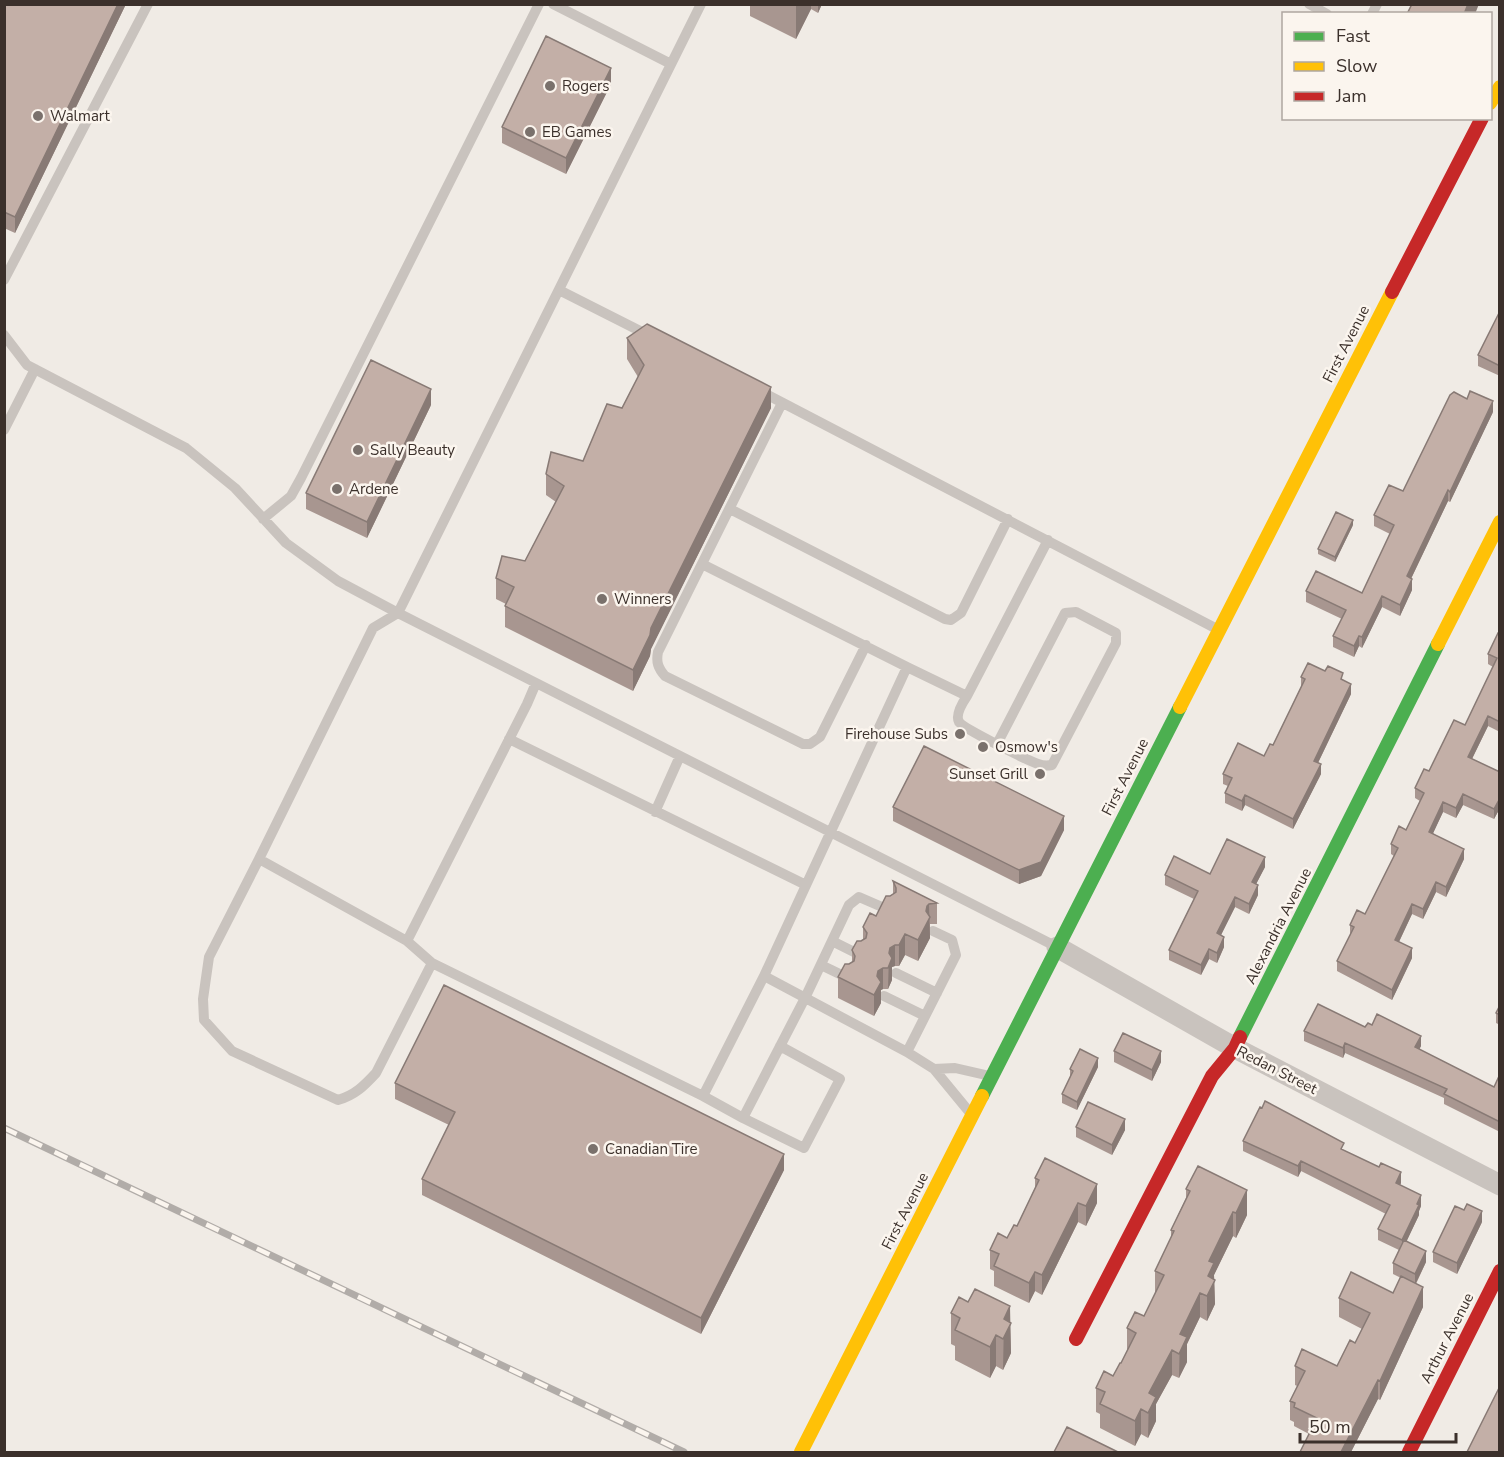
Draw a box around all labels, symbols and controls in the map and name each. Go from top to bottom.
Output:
legend [1282,12,1492,120]
text: Fast [1336,24,1371,48]
text: Slow [1336,54,1377,78]
place label: Rogers [562,76,609,96]
marker: Rogers [543,79,557,93]
text: Jam [1335,84,1367,108]
place label: Walmart [50,106,111,126]
marker: Walmart [31,109,45,123]
place label: EB Games [542,122,612,142]
marker: EB Games [523,125,537,139]
street label: First Avenue [1318,302,1374,386]
place label: Sally Beauty [370,440,455,460]
marker: Sally Beauty [351,443,365,457]
place label: Ardene [349,479,398,499]
marker: Ardene [330,482,344,496]
place label: Winners [614,589,672,609]
marker: Winners [595,592,609,606]
place label: Firehouse Subs [845,724,948,744]
marker: Firehouse Subs [953,727,967,741]
street label: First Avenue [1097,735,1153,819]
place label: Osmow's [995,737,1058,757]
marker: Osmow's [976,740,990,754]
place label: Sunset Grill [949,764,1029,784]
marker: Sunset Grill [1033,767,1047,781]
street label: Alexandria Avenue [1240,864,1316,988]
street label: Redan Street [1233,1041,1321,1099]
place label: Canadian Tire [605,1139,698,1159]
marker: Canadian Tire [586,1142,600,1156]
street label: First Avenue [877,1169,933,1253]
street label: Arthur Avenue [1416,1289,1478,1387]
scale bar [1300,1406,1456,1444]
text: 50 m [1309,1415,1351,1439]

